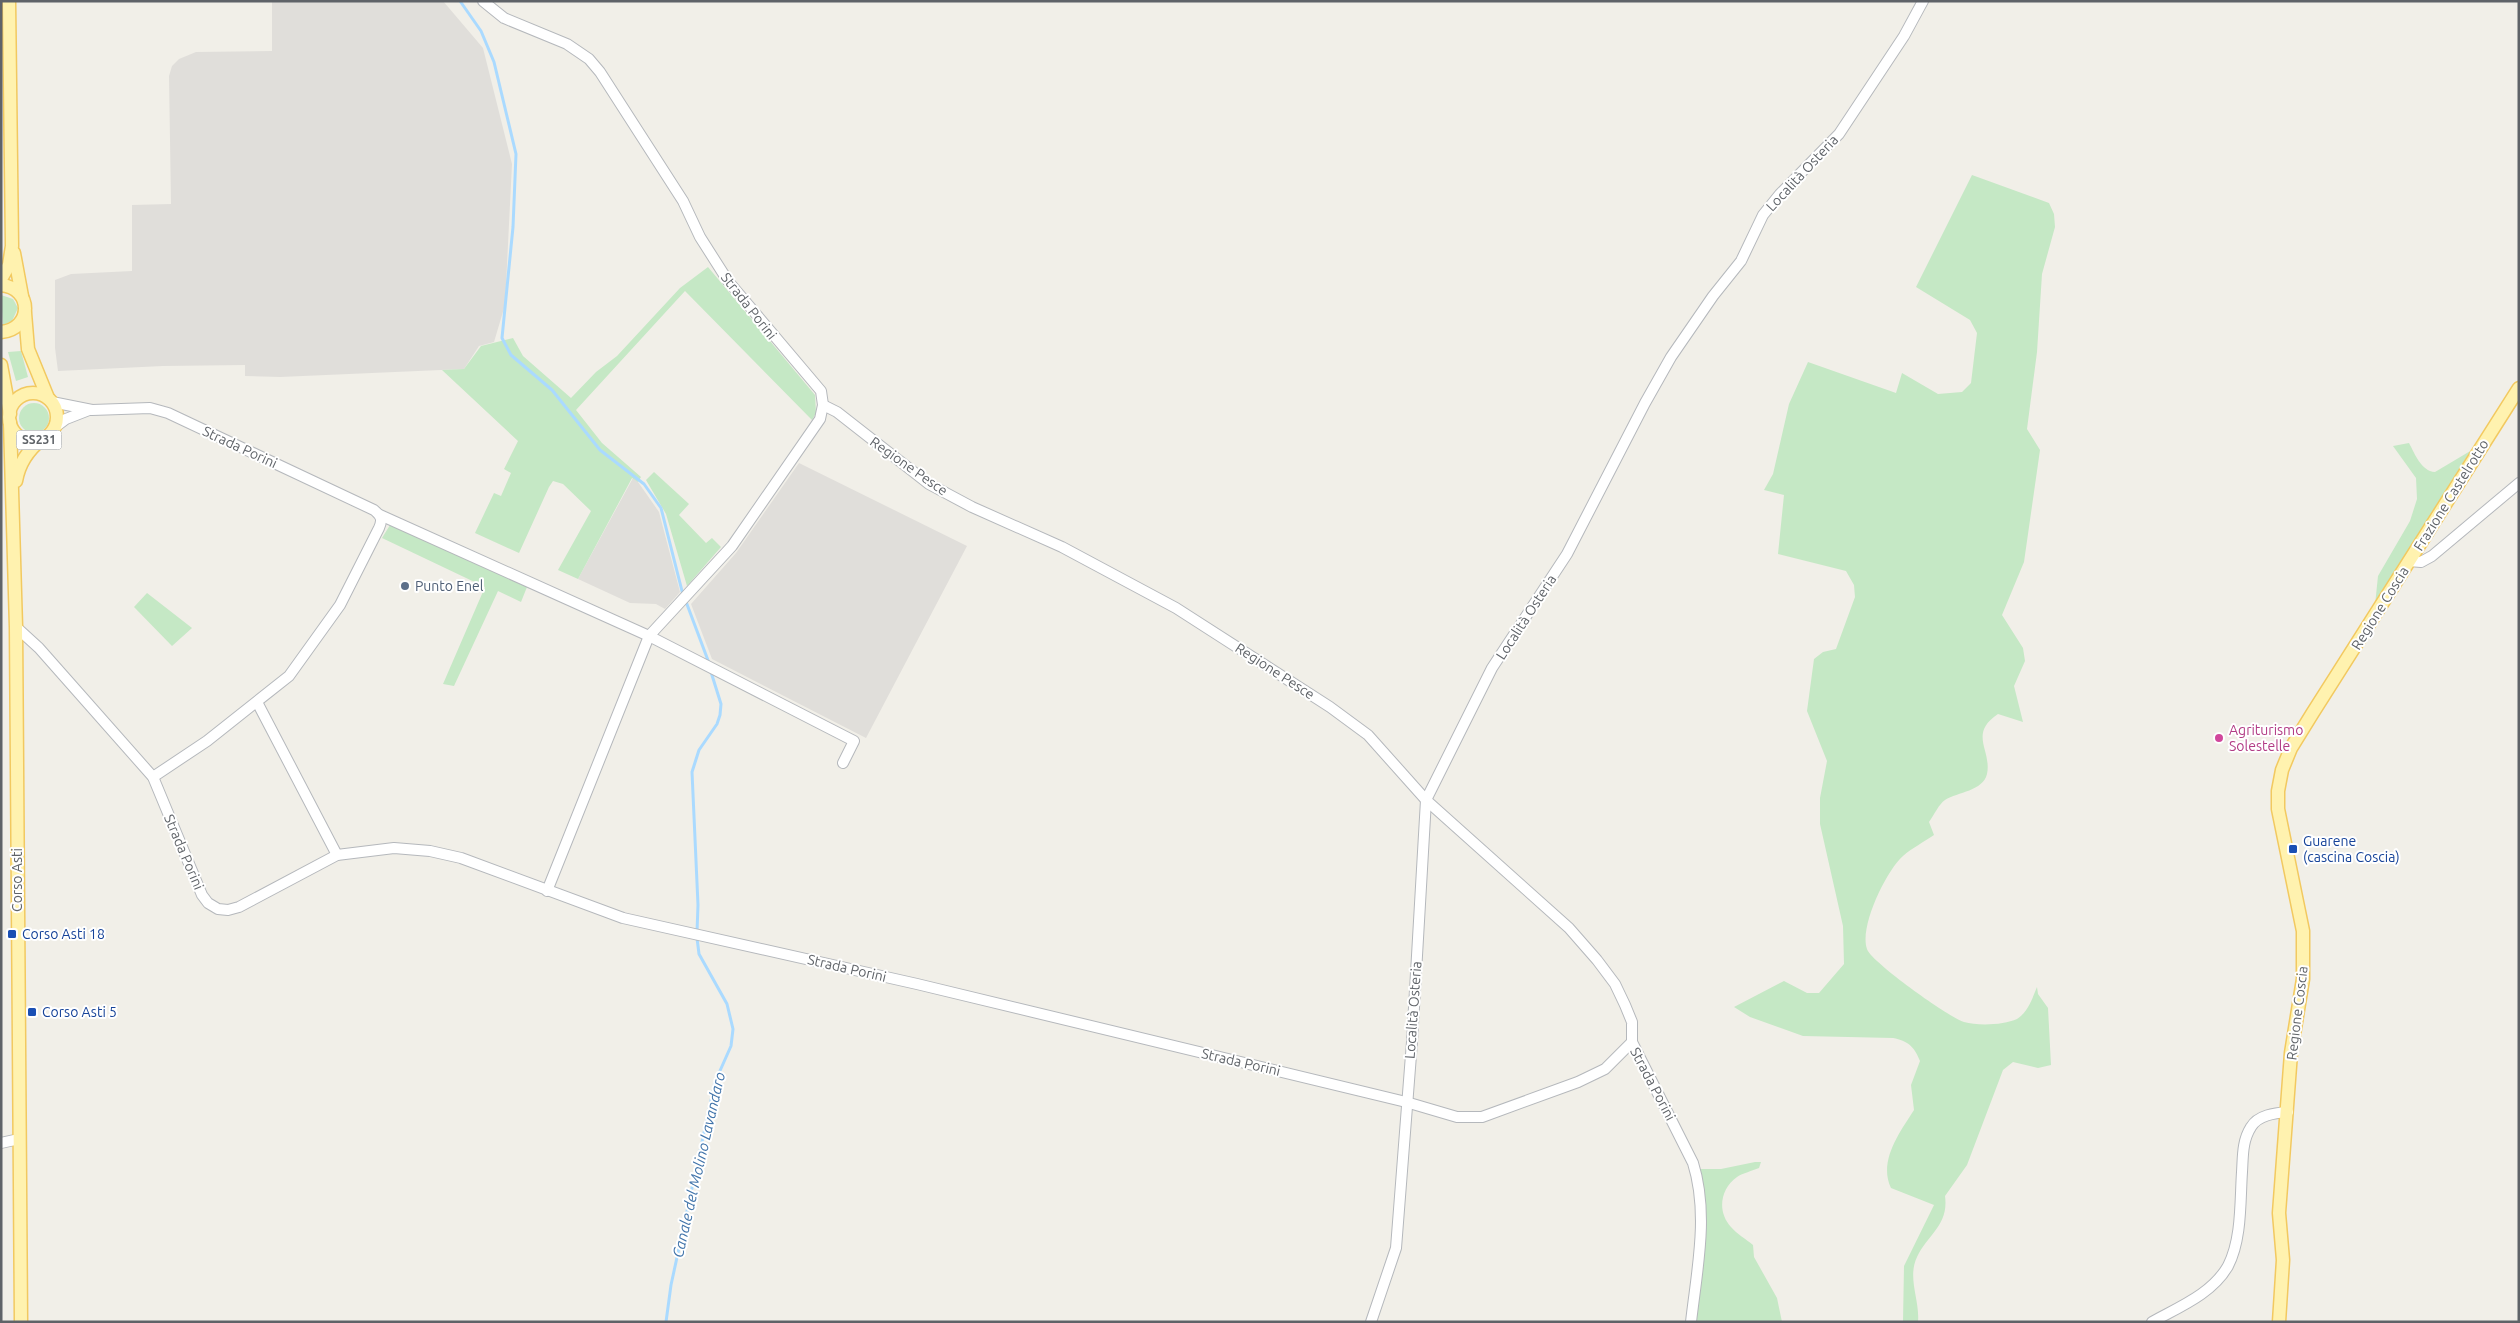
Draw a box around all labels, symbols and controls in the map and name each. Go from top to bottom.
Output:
street label: Località Osteria [1763,132,1841,214]
street label: Strada Porini [718,269,780,343]
street label: Strada Porini [200,423,280,471]
road number: SS231 [16,430,62,450]
street label: Regione Pesce [867,433,951,499]
street label: Frazione Castelrotto [2410,436,2492,554]
street label: Regione Coscia [2348,564,2412,652]
street label: Località Osteria [1493,572,1559,662]
place label: Punto Enel [415,578,484,594]
marker: Punto Enel [399,580,411,592]
street label: Regione Pesce [1232,639,1318,703]
place label: Agriturismo Solestelle [2229,722,2303,754]
marker: Agriturismo Solestelle [2213,732,2225,744]
street label: Strada Porini [161,812,207,892]
place label: Guarene (cascina Coscia) [2303,833,2400,865]
marker: Guarene (cascina Coscia) [2287,843,2299,855]
street label: Corso Asti [9,848,25,912]
place label: Corso Asti 18 [22,926,105,942]
marker: Corso Asti 18 [6,928,18,940]
street label: Strada Porini [806,951,888,985]
street label: Località Osteria [1402,961,1424,1059]
street label: Regione Coscia [2283,965,2311,1061]
place label: Corso Asti 5 [42,1004,117,1020]
marker: Corso Asti 5 [26,1006,38,1018]
street label: Strada Porini [1200,1045,1282,1079]
street label: Strada Porini [1627,1045,1679,1123]
water label: Canale del Molino Lavandaro [669,1070,728,1259]

